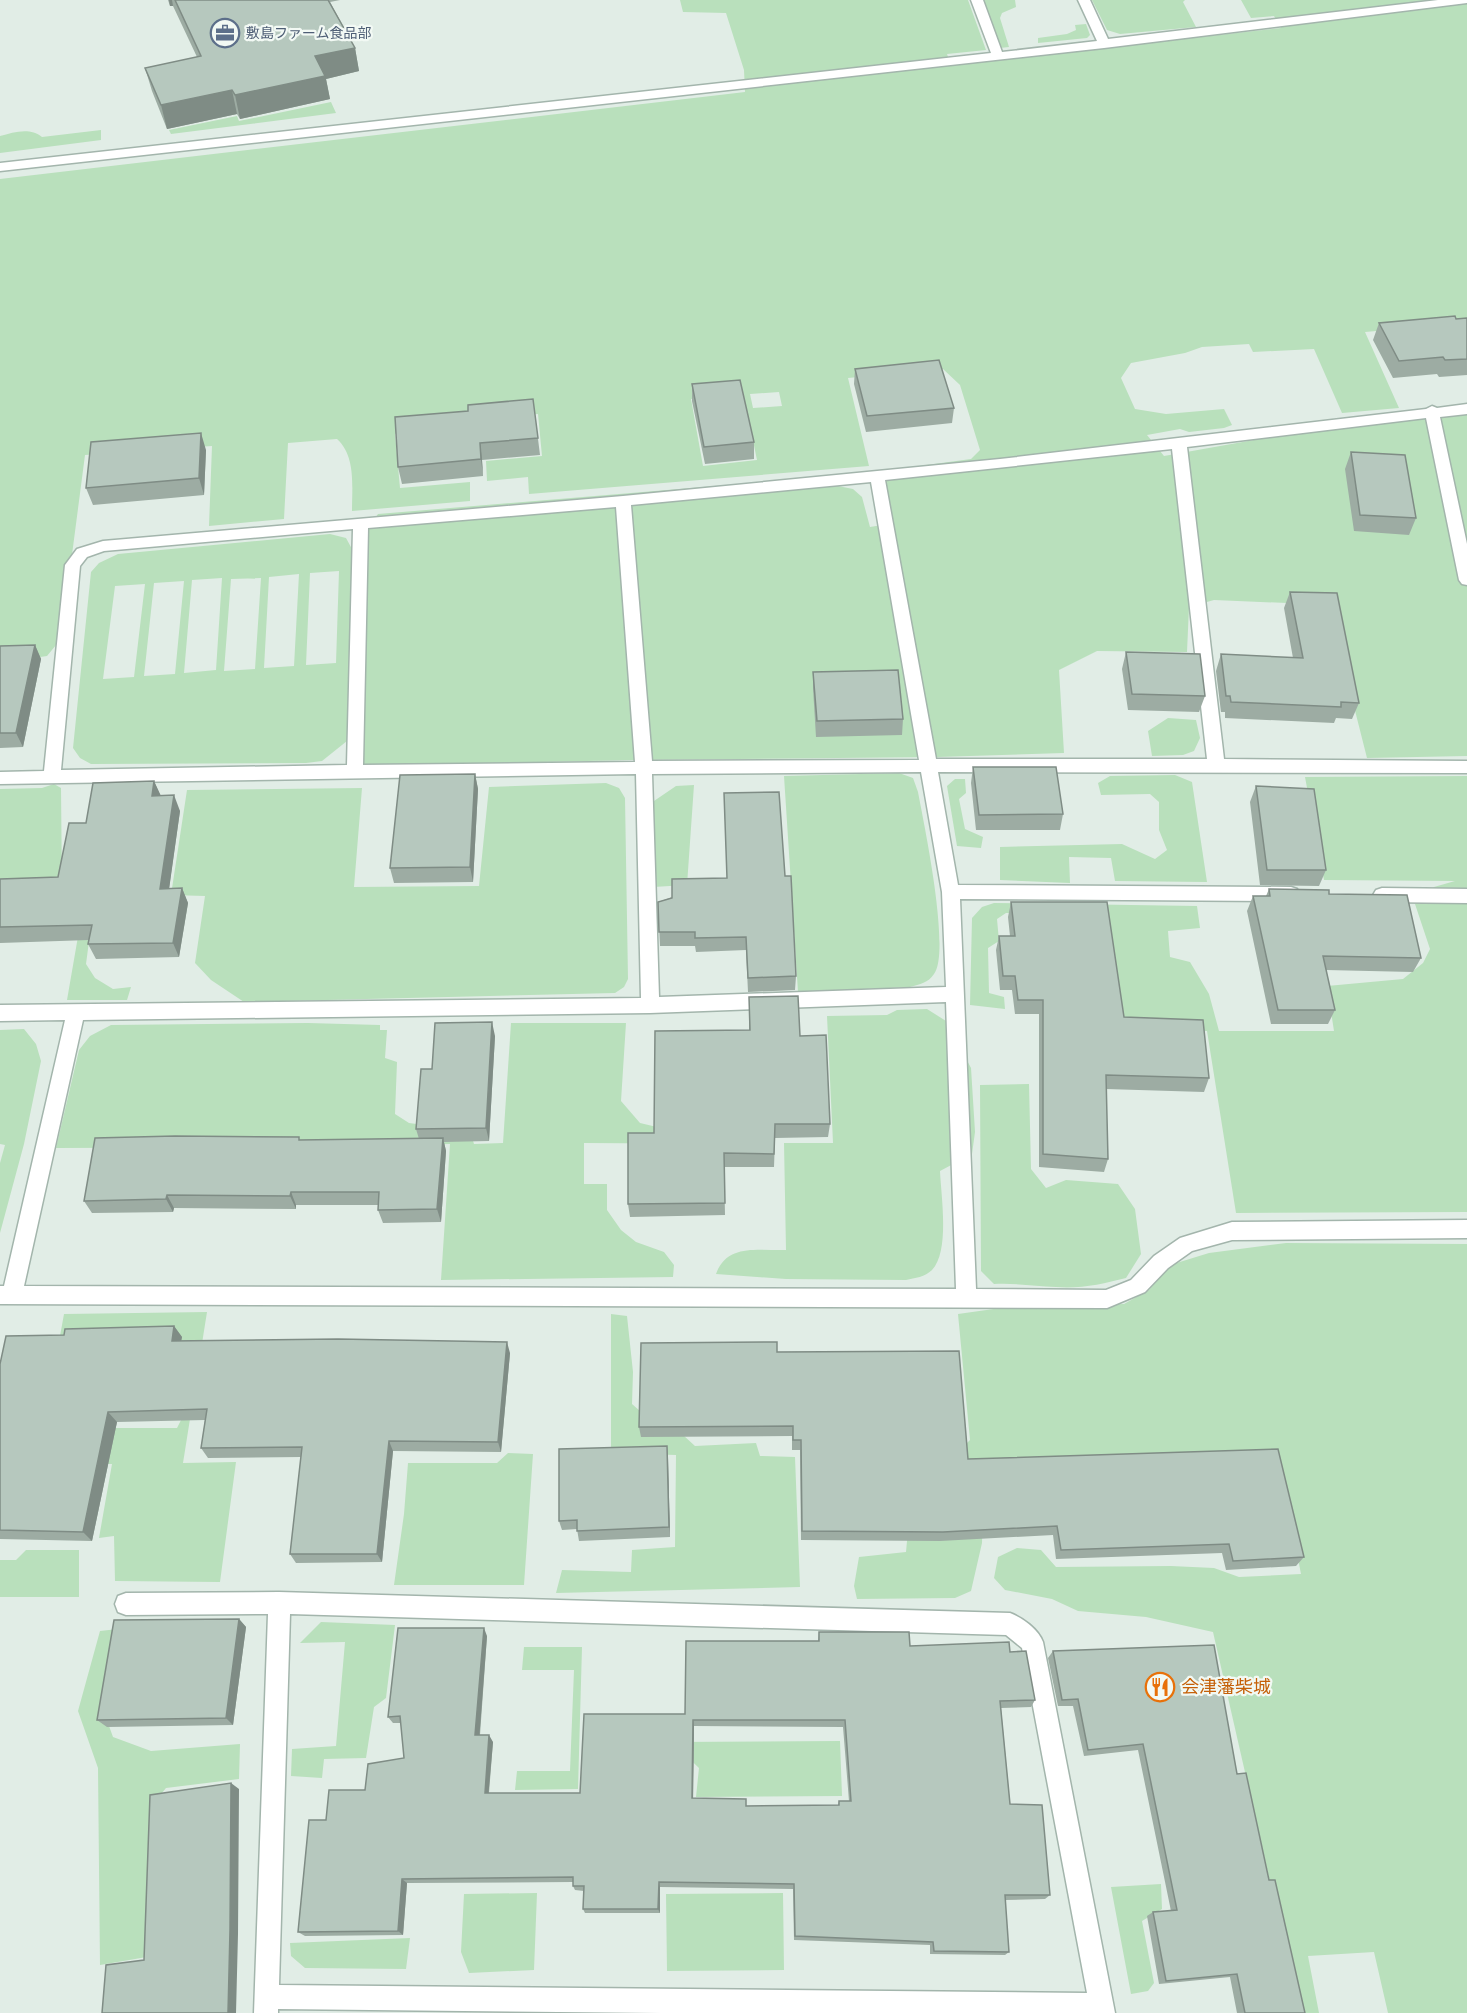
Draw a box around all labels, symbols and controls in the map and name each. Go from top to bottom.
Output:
office icon: 敷島ファーム食品部 [209,17,241,49]
place label: 敷島ファーム食品部 [246,24,372,41]
restaurant icon: 会津藩柴城 [1144,1671,1176,1703]
place label: 会津藩柴城 [1181,1675,1271,1697]

